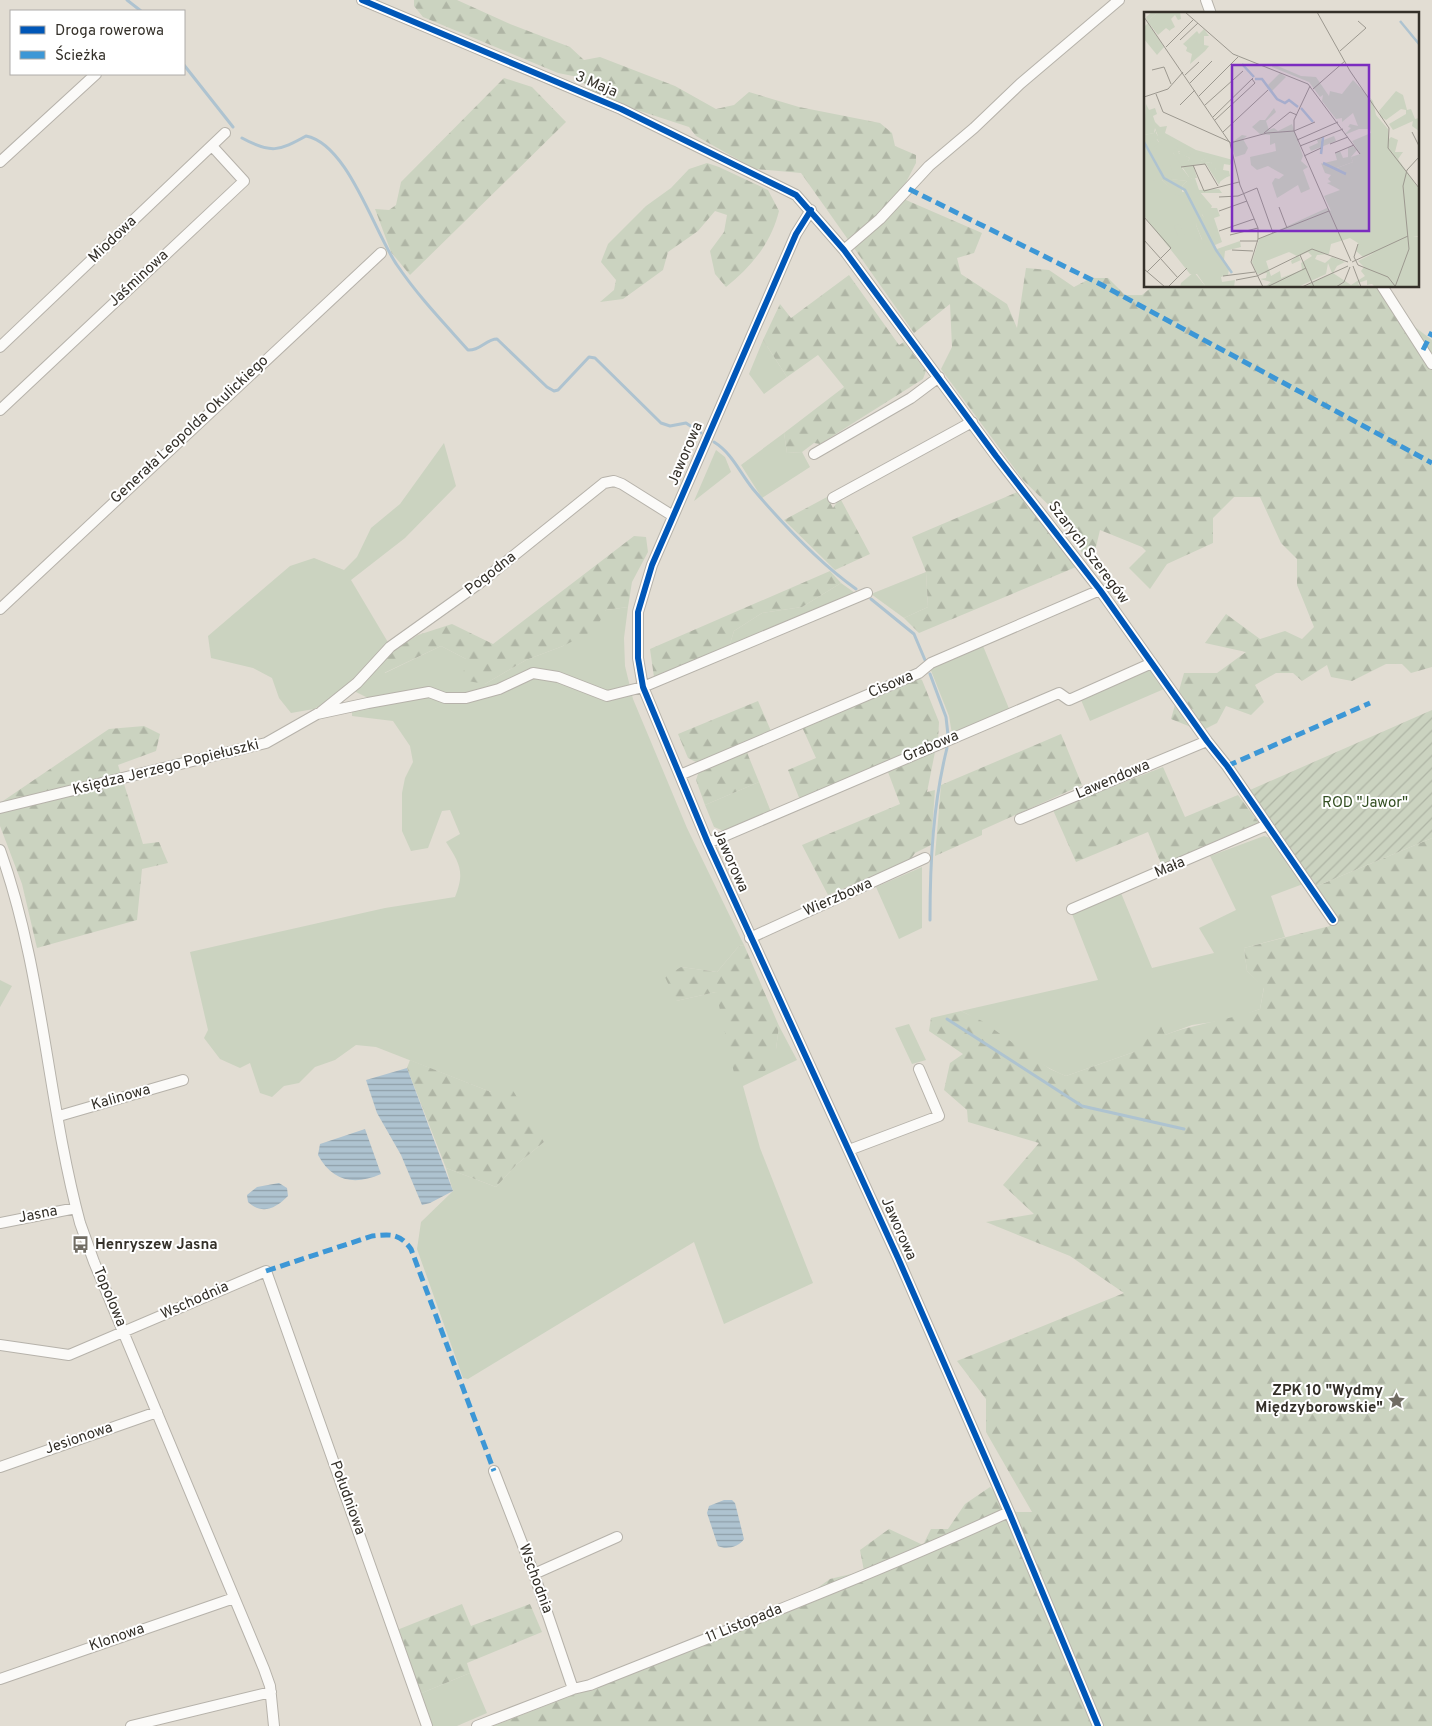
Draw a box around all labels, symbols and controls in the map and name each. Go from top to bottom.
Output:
legend [10,10,185,75]
inset map [1144,12,1420,288]
text: Droga rowerowa [55,22,164,41]
text: Ścieżka [55,45,106,66]
street label: 3 Maja [572,68,620,102]
street label: Miodowa [85,212,141,268]
street label: Jaśminowa [105,246,173,312]
street label: Generała Leopolda Okulickiego [107,352,273,508]
street label: Jaworowa [664,419,708,489]
street label: Szarych Szeregów [1043,498,1133,608]
street label: Pogodna [462,548,520,600]
street label: Cisowa [866,667,916,703]
street label: Grabowa [900,727,962,767]
street label: Księdza Jerzego Popiełuszki [71,736,261,800]
street label: Lawendowa [1073,756,1153,804]
park label: ROD "Jawor" [1322,794,1408,813]
street label: Jaworowa [708,827,752,895]
street label: Mała [1152,853,1188,883]
street label: Wierzbowa [801,874,875,922]
street label: Kalinowa [89,1081,153,1115]
street label: Jaworowa [876,1195,920,1263]
street label: Jasna [17,1202,59,1228]
bus stop icon: Henryszew Jasna [71,1235,91,1255]
place label: Henryszew Jasna [95,1236,218,1255]
street label: Topolowa [88,1264,130,1330]
street label: Wschodnia [158,1278,232,1324]
place label: ZPK 10 "Wydmy Międzyborowskie" [1255,1382,1383,1418]
place icon: ZPK 10 "Wydmy Międzyborowskie" [1387,1390,1407,1410]
street label: Jesionowa [43,1419,115,1459]
street label: Południowa [325,1458,369,1538]
street label: Wschodnia [514,1542,556,1616]
street label: 11 Listopada [703,1600,785,1648]
street label: Klonowa [87,1620,147,1656]

